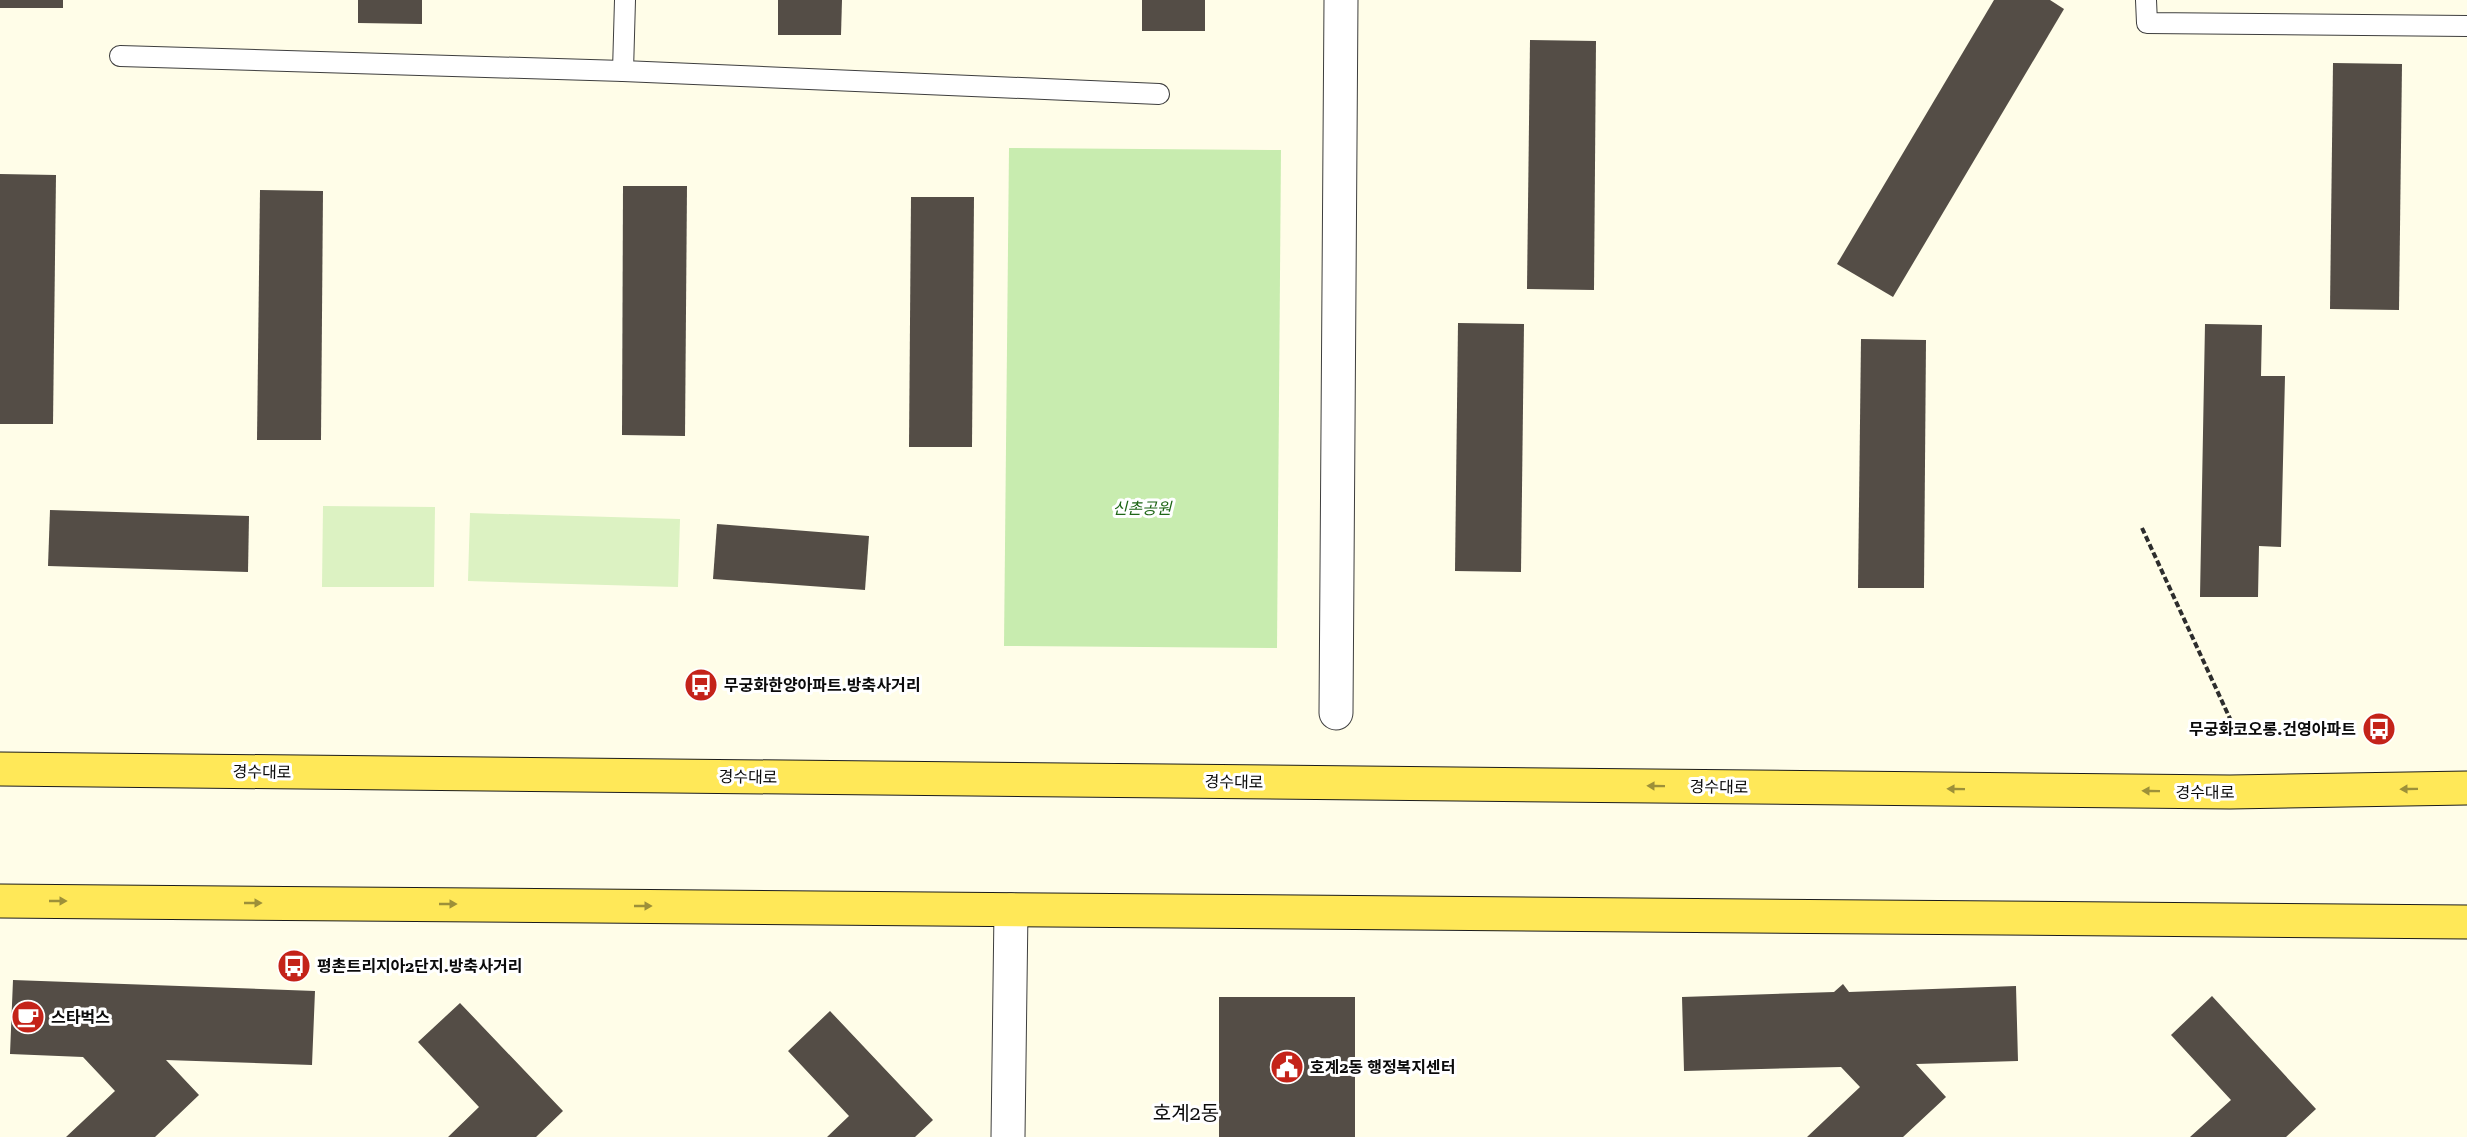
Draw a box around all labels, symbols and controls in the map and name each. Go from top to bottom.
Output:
park label: 신촌공원 [1113,499,1173,518]
bus stop icon: 무궁화한양아파트.방축사거리 [683,667,719,703]
place label: 무궁화한양아파트.방축사거리 [724,676,920,695]
bus stop icon: 무궁화코오롱.건영아파트 [2361,711,2397,747]
place label: 무궁화코오롱.건영아파트 [2189,720,2356,739]
street label: 경수대로 [232,762,292,782]
street label: 경수대로 [718,767,778,787]
street label: 경수대로 [1204,772,1264,792]
street label: 경수대로 [1689,777,1749,797]
one-way arrow [1646,781,1665,791]
street label: 경수대로 [2176,783,2235,802]
one-way arrow [1946,784,1965,794]
one-way arrow [2399,784,2418,794]
one-way arrow [2141,786,2160,796]
one-way arrow [49,896,68,906]
one-way arrow [244,898,263,908]
one-way arrow [439,900,458,909]
one-way arrow [634,901,653,911]
bus stop icon: 평촌트리지아2단지.방축사거리 [276,948,312,984]
place label: 평촌트리지아2단지.방축사거리 [317,957,522,976]
cafe icon: 스타벅스 [10,999,46,1035]
place label: 스타벅스 [51,1008,110,1027]
public building icon: 호계2동 행정복지센터 [1269,1049,1305,1085]
place label: 호계2동 행정복지센터 [1310,1058,1456,1077]
district label: 호계2동 [1153,1101,1219,1125]

